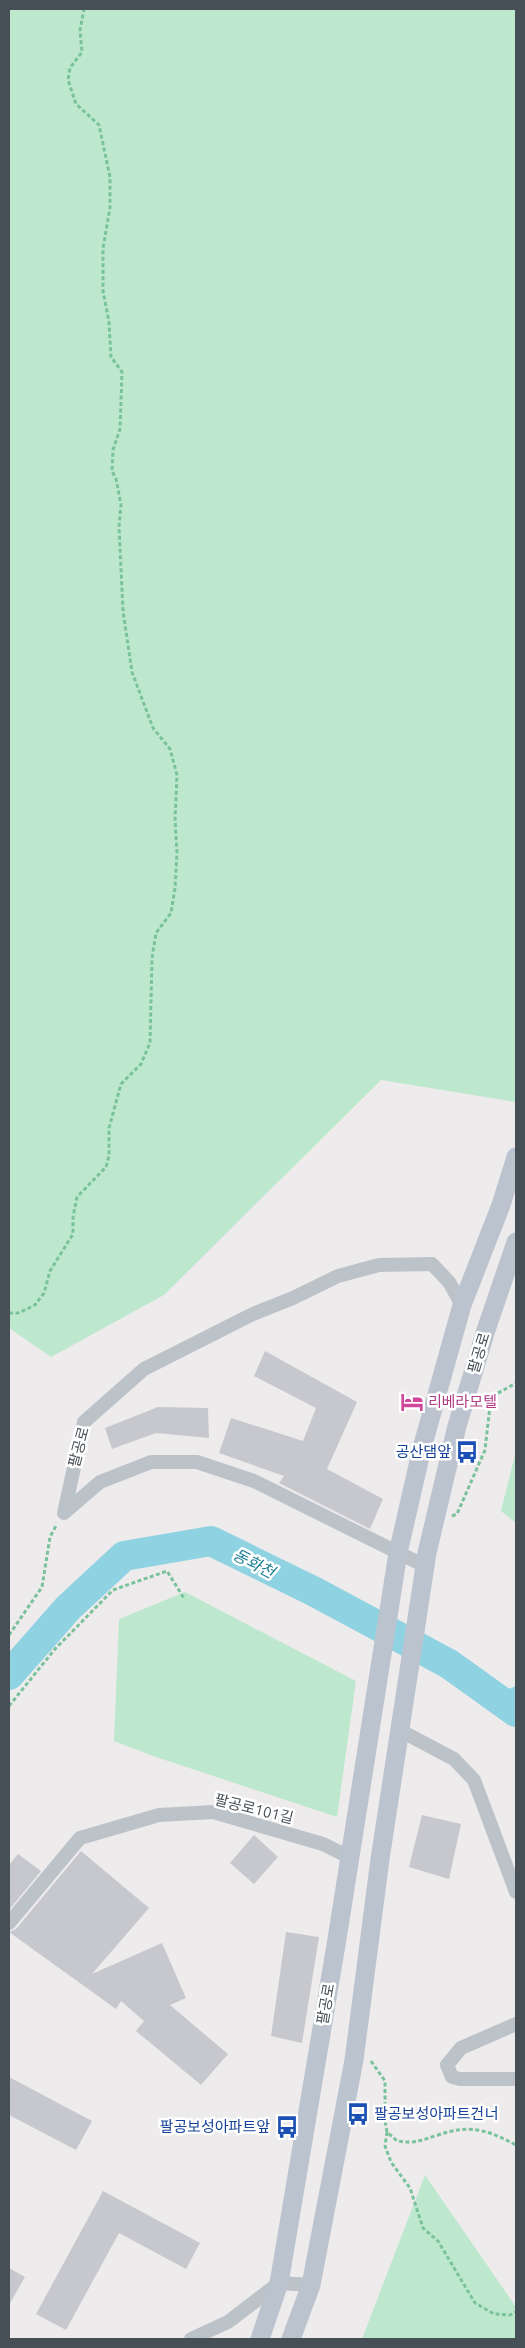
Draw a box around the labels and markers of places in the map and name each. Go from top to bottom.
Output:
hotel icon: 리베라모텔 [399,1389,425,1415]
place label: 리베라모텔 [428,1393,497,1410]
bus stop icon: 공산댐앞 [454,1439,480,1465]
place label: 공산댐앞 [396,1443,451,1460]
bus stop icon: 팔공보성아파트건너 [345,2101,371,2127]
place label: 팔공보성아파트건너 [374,2105,498,2122]
bus stop icon: 팔공보성아파트앞 [274,2114,300,2140]
place label: 팔공보성아파트앞 [160,2118,270,2135]

